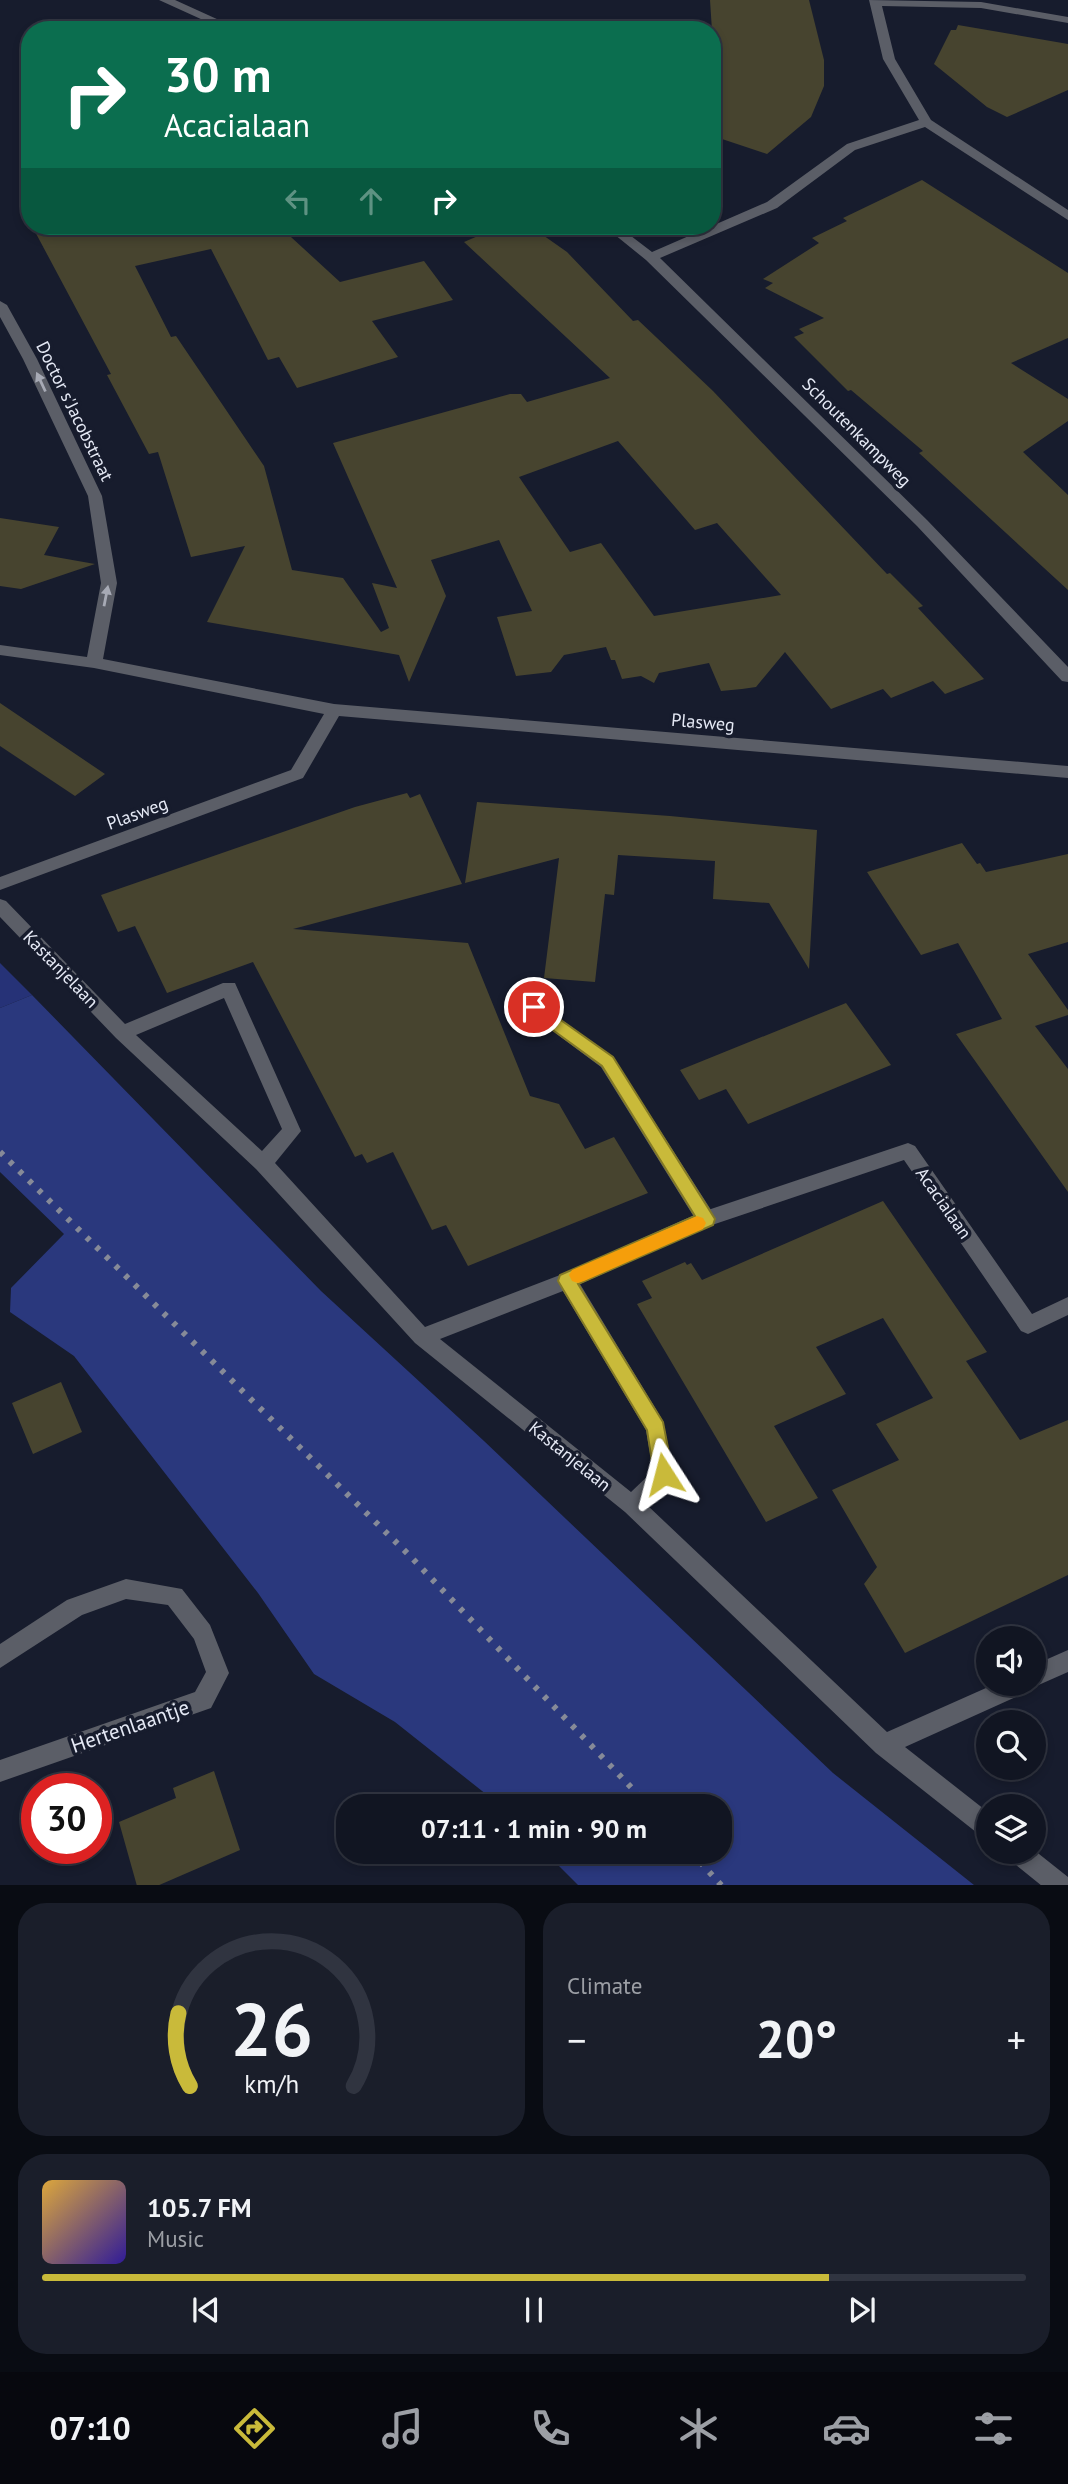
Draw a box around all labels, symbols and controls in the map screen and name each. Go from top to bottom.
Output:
text: 30 m [164,42,271,106]
icon: right [49,49,140,140]
text: Acacialaan [164,104,310,146]
icon: left [279,182,317,220]
icon: ahead [352,182,390,220]
icon: right [425,182,463,220]
street label: Doctor s'Jacobstraat [31,337,119,485]
one-way arrow [35,372,47,392]
street label: Schoutenkampweg [798,373,916,491]
one-way arrow [101,585,112,607]
street label: Plasweg [670,708,736,736]
street label: Plasweg [103,791,171,835]
street label: Kastanjelaan [18,925,104,1013]
pin [504,977,564,1037]
icon: arrive [515,988,553,1026]
street label: Acacialaan [911,1163,977,1243]
street label: Kastanjelaan [524,1416,616,1496]
position arrow [627,1437,701,1511]
map controls [976,1626,1046,1864]
button: sound [976,1626,1046,1696]
street label: Hertenlaantje [67,1693,193,1759]
button: search [976,1710,1046,1780]
speed limit sign: 30 [21,1773,112,1864]
button: layers [976,1794,1046,1864]
text: 07:11 · 1 min · 90 m [421,1812,647,1845]
text: Climate [567,1971,642,2000]
text: 26 [230,1982,313,2076]
text: 20° [756,2005,837,2072]
text: − [567,2015,586,2064]
text: + [1007,2015,1026,2064]
text: km/h [244,2067,299,2099]
text: 105.7 FM [147,2191,252,2224]
text: Music [147,2224,204,2253]
icon: previous [187,2291,225,2329]
icon: pause [515,2291,553,2329]
icon: next [843,2291,881,2329]
icon: directions [230,2404,279,2453]
icon: music [378,2404,427,2453]
icon: phone [526,2404,575,2453]
icon: climate [674,2404,723,2453]
icon: car [822,2404,871,2453]
icon: filters [969,2404,1018,2453]
text: 07:10 [49,2407,131,2449]

